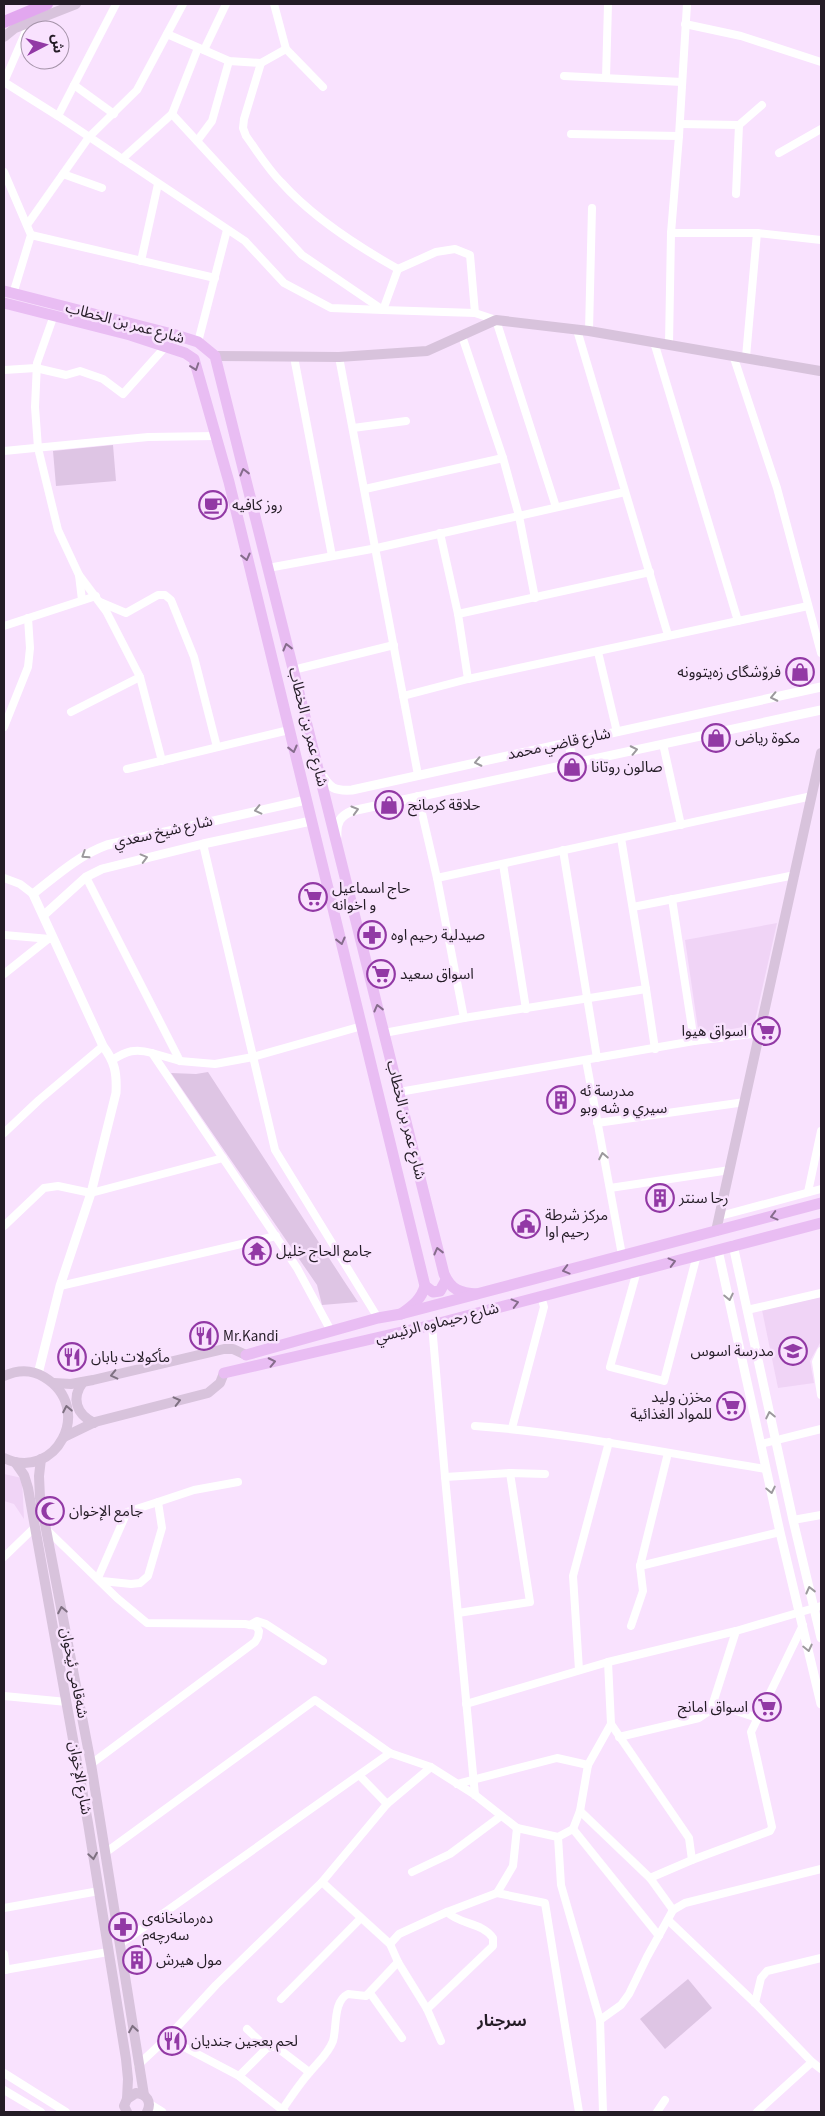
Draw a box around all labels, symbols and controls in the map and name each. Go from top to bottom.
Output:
north arrow [20,20,70,70]
text: ش [46,33,68,54]
street label: شارع عمر بن الخطاب [63,297,187,350]
one-way arrow [190,362,200,370]
one-way arrow [239,468,250,477]
cafe icon: روز كافيه [198,490,228,520]
place label: روز كافيه [232,495,283,516]
one-way arrow [240,553,251,562]
one-way arrow [283,643,293,651]
shop icon: فرۆشگای زەیتوونە [785,657,815,687]
place label: فرۆشگای زەیتوونە [677,662,781,683]
street label: شارع عمر بن الخطاب [282,665,333,789]
one-way arrow [769,691,778,702]
street label: شارع قاضي محمد [505,723,613,766]
shop icon: مكوة رياض [701,723,731,753]
place label: مكوة رياض [735,728,800,749]
one-way arrow [288,744,298,752]
one-way arrow [629,745,638,756]
shop icon: صالون روتانا [557,752,587,782]
one-way arrow [474,756,483,767]
place label: صالون روتانا [591,757,663,778]
shop icon: حلاقة كرمانج [374,790,404,820]
place label: حلاقة كرمانج [408,795,481,817]
one-way arrow [254,804,263,815]
one-way arrow [351,806,359,816]
street label: شارع شيخ سعدي [111,810,215,855]
one-way arrow [81,849,90,859]
one-way arrow [140,853,149,864]
place label: حاج اسماعيل و اخوانه [332,878,410,916]
supermarket icon: حاج اسماعيل و اخوانه [298,882,328,912]
pharmacy icon: صيدلية رحيم اوه [357,920,387,950]
place label: صيدلية رحيم اوه [391,925,485,946]
one-way arrow [335,936,346,945]
supermarket icon: اسواق سعيد [366,959,396,989]
place label: اسواق سعيد [400,964,474,985]
one-way arrow [373,1004,384,1013]
supermarket icon: اسواق هيوا [751,1016,781,1046]
place label: اسواق هيوا [682,1021,747,1042]
street label: شارع عمر بن الخطاب [380,1058,431,1182]
place label: مدرسة ئه سيري و شه وبو [580,1081,668,1119]
building icon: مدرسة ئه سيري و شه وبو [546,1085,576,1115]
one-way arrow [599,1151,609,1160]
building icon: رحا سنتر [645,1183,675,1213]
place label: رحا سنتر [678,1188,729,1209]
place label: مركز شرطة رحيم اوا [545,1205,608,1243]
public building icon: مركز شرطة رحيم اوا [511,1209,541,1239]
one-way arrow [771,1210,779,1220]
temple icon: جامع الحاج خليل [242,1236,272,1266]
place label: جامع الحاج خليل [276,1241,372,1263]
one-way arrow [433,1246,444,1255]
one-way arrow [667,1257,675,1267]
one-way arrow [562,1264,571,1275]
one-way arrow [723,1293,734,1301]
street label: شارع رحيماوه الرئيسي [373,1297,502,1349]
one-way arrow [510,1298,519,1309]
restaurant icon: Mr.Kandi [189,1321,219,1351]
place label: Mr.Kandi [223,1326,278,1347]
school or university icon: مدرسة اسوس [778,1336,808,1366]
place label: مدرسة اسوس [690,1341,774,1362]
restaurant icon: مأكولات بابان [57,1342,87,1372]
place label: مأكولات بابان [91,1347,170,1368]
one-way arrow [268,1358,276,1368]
one-way arrow [109,1369,118,1380]
place label: مخزن وليد للمواد الغذائية [630,1387,712,1425]
supermarket icon: مخزن وليد للمواد الغذائية [716,1391,746,1421]
one-way arrow [172,1396,181,1407]
one-way arrow [63,1404,73,1413]
one-way arrow [765,1410,776,1419]
one-way arrow [765,1486,776,1495]
mosque icon: جامع الإخوان [35,1496,65,1526]
place label: جامع الإخوان [69,1501,143,1523]
one-way arrow [805,1586,816,1595]
one-way arrow [58,1606,68,1615]
street label: شەقامی ئیخوان [55,1626,93,1720]
one-way arrow [803,1644,813,1653]
supermarket icon: اسواق امانج [752,1692,782,1722]
place label: اسواق امانج [678,1697,748,1719]
street label: شارع الإخوان [62,1740,97,1817]
one-way arrow [88,1851,98,1860]
place label: دەرمانخانەی سەرچەم [142,1908,213,1946]
pharmacy icon: دەرمانخانەی سەرچەم [108,1912,138,1942]
building icon: مول هيرش [122,1945,152,1975]
place label: مول هيرش [156,1950,222,1971]
district label: سرجنار [476,2010,527,2032]
one-way arrow [128,2025,138,2034]
restaurant icon: لحم بعجين جنديان [157,2026,187,2056]
place label: لحم بعجين جنديان [191,2031,298,2052]

